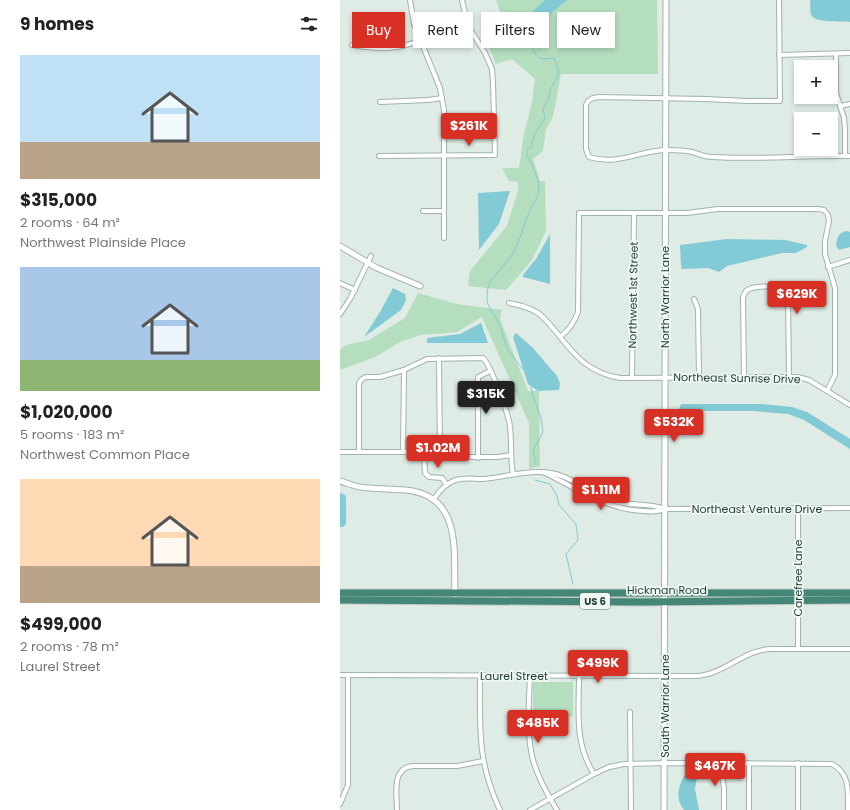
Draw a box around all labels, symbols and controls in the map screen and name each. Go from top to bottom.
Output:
text: 9 homes [20,12,94,36]
chip: Buy [352,12,405,48]
chip: Rent [413,12,473,48]
chip: Filters [481,12,549,48]
chip: New [557,12,615,48]
icon: filters [298,13,320,35]
map controls [794,60,838,156]
button: + [794,60,838,104]
icon: home [134,81,206,153]
button: − [794,112,838,156]
pin: $261K [441,113,497,147]
text: $261K [450,116,488,135]
text: $315,000 [20,188,97,212]
text: 2 rooms · 64 m² [20,213,120,232]
text: Northwest Plainside Place [20,233,186,252]
street label: Northwest 1st Street [624,241,642,349]
street label: North Warrior Lane [657,246,673,348]
pin: $629K [769,281,825,315]
text: $629K [776,284,818,303]
icon: home [134,293,206,365]
street label: Northeast Sunrise Drive [673,369,801,387]
pin: $315K [458,381,514,415]
text: $315K [467,384,505,403]
text: $1,020,000 [20,400,112,424]
pin: $532K [646,409,702,443]
text: $532K [653,412,695,431]
text: 5 rooms · 183 m² [20,425,124,444]
pin: $1.02M [405,435,471,469]
text: $1.02M [416,438,460,457]
text: Northwest Common Place [20,445,190,464]
pin: $1.11M [568,477,634,511]
text: $1.11M [582,480,620,499]
street label: Northeast Venture Drive [692,501,822,517]
icon: home [134,505,206,577]
street label: Carefree Lane [790,539,806,617]
street label: Hickman Road [627,582,707,598]
road number: US 6 [580,593,610,609]
text: $499,000 [20,612,102,636]
text: 2 rooms · 78 m² [20,637,119,656]
pin: $499K [570,650,626,684]
text: $499K [577,653,619,672]
street label: South Warrior Lane [657,654,673,758]
text: Laurel Street [20,657,100,676]
street label: Laurel Street [480,668,548,684]
pin: $485K [510,710,566,744]
text: $485K [516,713,560,732]
pin: $467K [687,753,743,787]
text: $467K [694,756,736,775]

